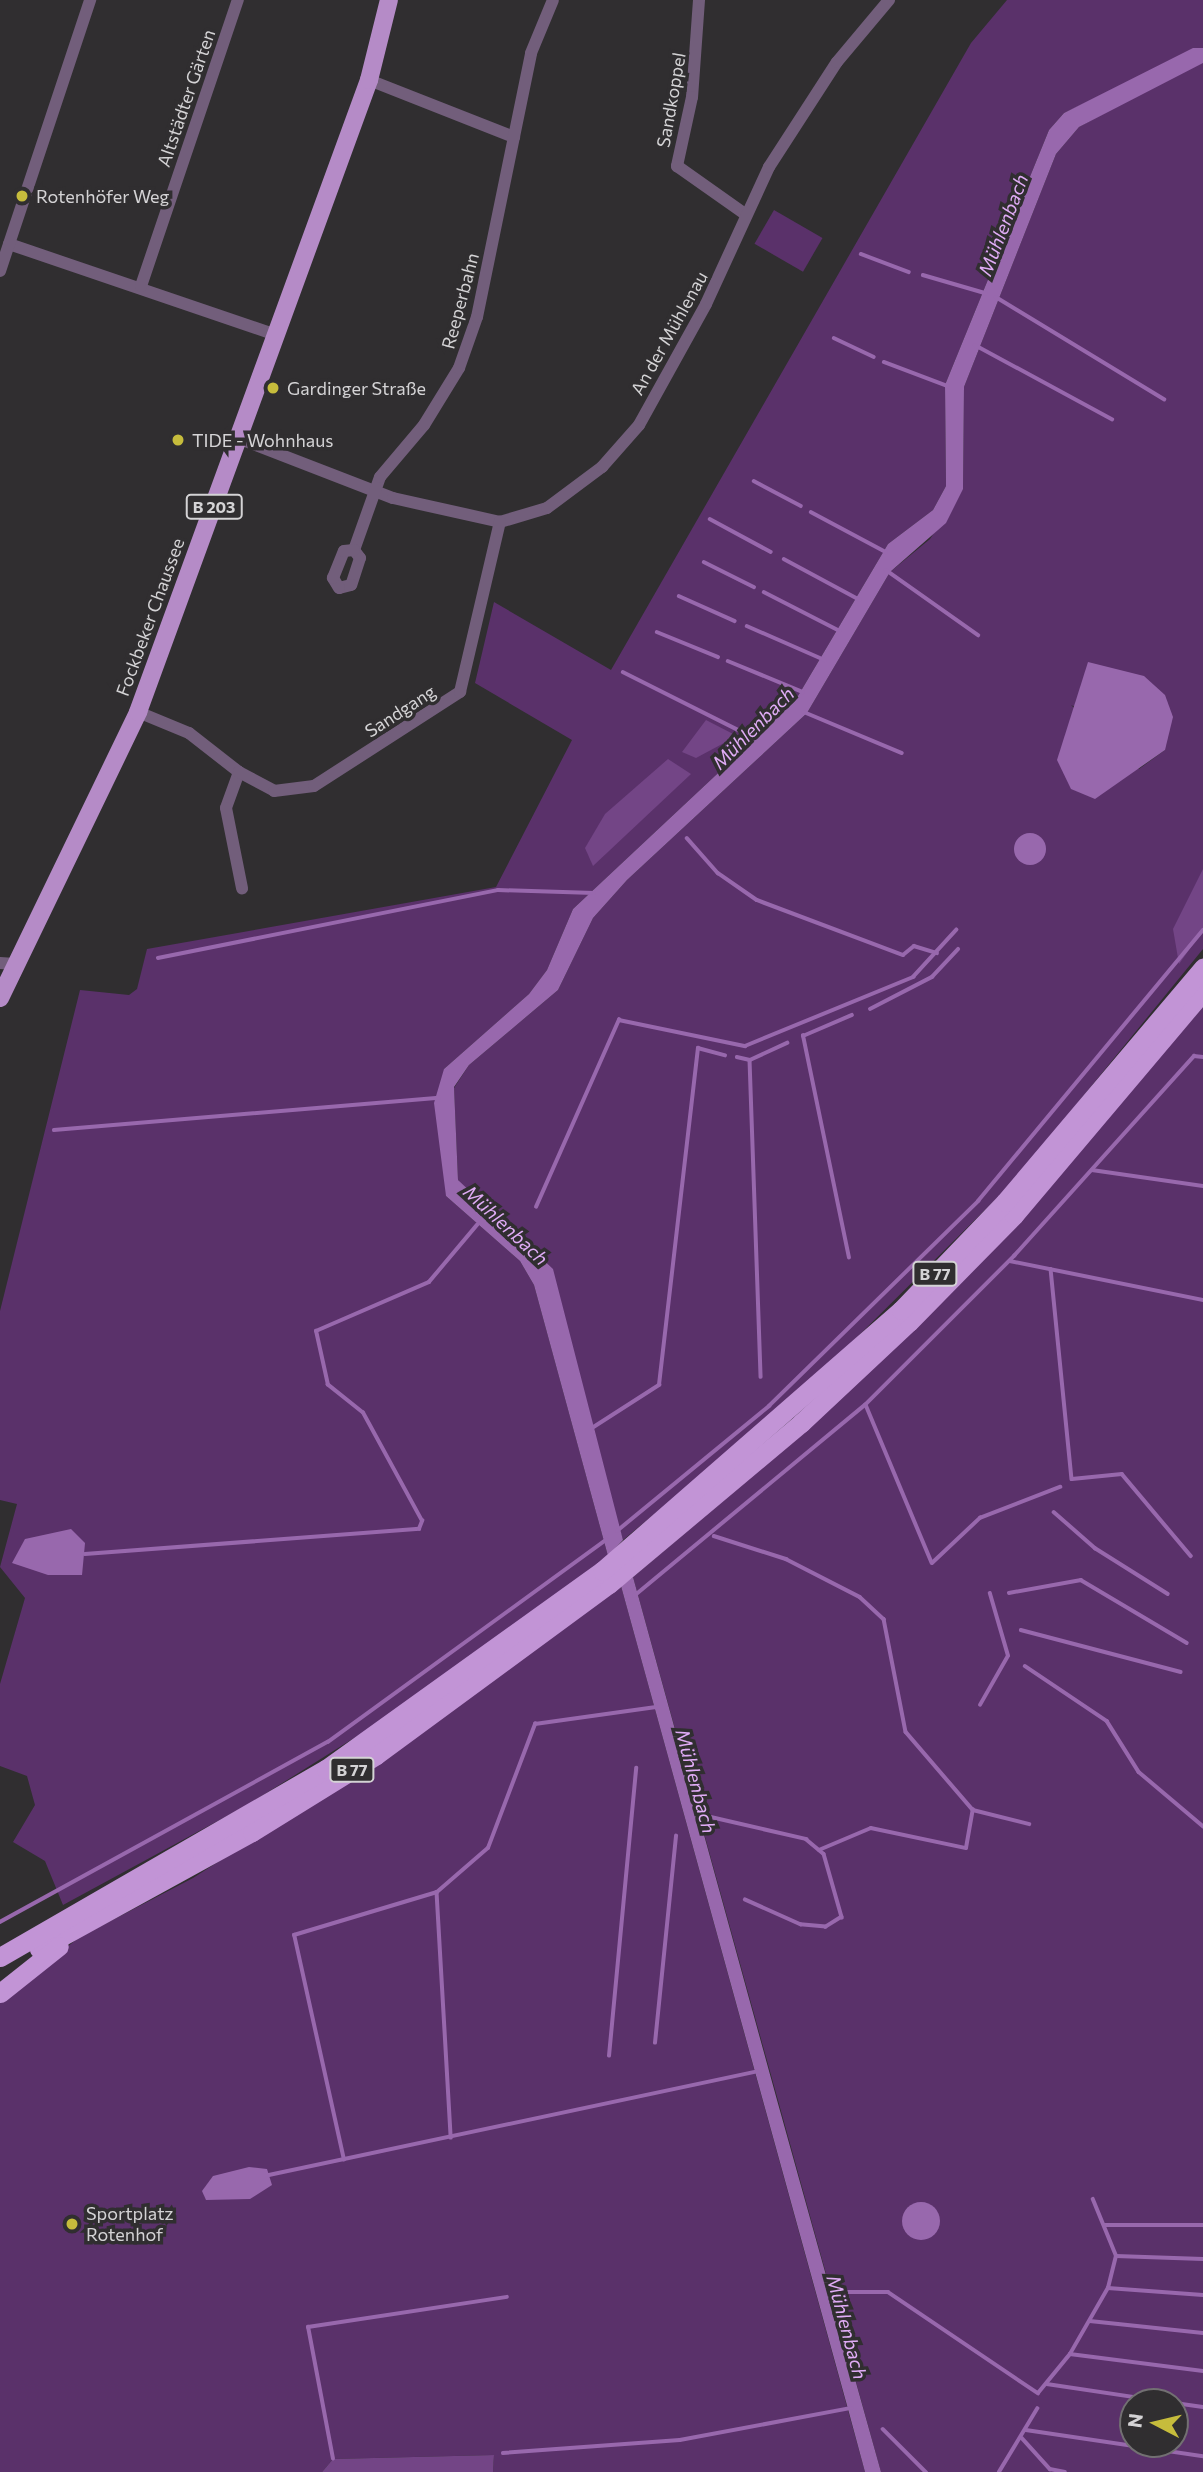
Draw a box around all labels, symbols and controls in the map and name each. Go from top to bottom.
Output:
street label: Altstädter Gärten [152,27,220,169]
street label: Sandkoppel [652,51,690,149]
water label: Mühlenbach [973,171,1033,279]
place label: Rotenhöfer Weg [36,185,169,207]
marker: Rotenhöfer Weg [14,188,30,204]
street label: Reeperbahn [437,251,483,351]
street label: An der Mühlenau [626,267,712,399]
place label: Gardinger Straße [287,377,426,399]
marker: Gardinger Straße [265,380,281,396]
place label: TIDE - Wohnhaus [192,429,333,451]
marker: TIDE - Wohnhaus [170,432,186,448]
road number: B 203 [184,494,244,520]
street label: Fockbeker Chaussee [111,535,189,699]
street label: Sandgang [361,680,439,742]
water label: Mühlenbach [707,682,799,774]
water label: Mühlenbach [459,1180,553,1270]
road number: B 77 [912,1262,958,1286]
water label: Mühlenbach [671,1726,721,1836]
road number: B 77 [329,1758,375,1782]
place label: Sportplatz Rotenhof [86,2203,173,2246]
marker: Sportplatz Rotenhof [64,2216,80,2232]
water label: Mühlenbach [822,2272,872,2382]
north arrow [1119,2388,1189,2458]
text: N [1122,2412,1147,2429]

